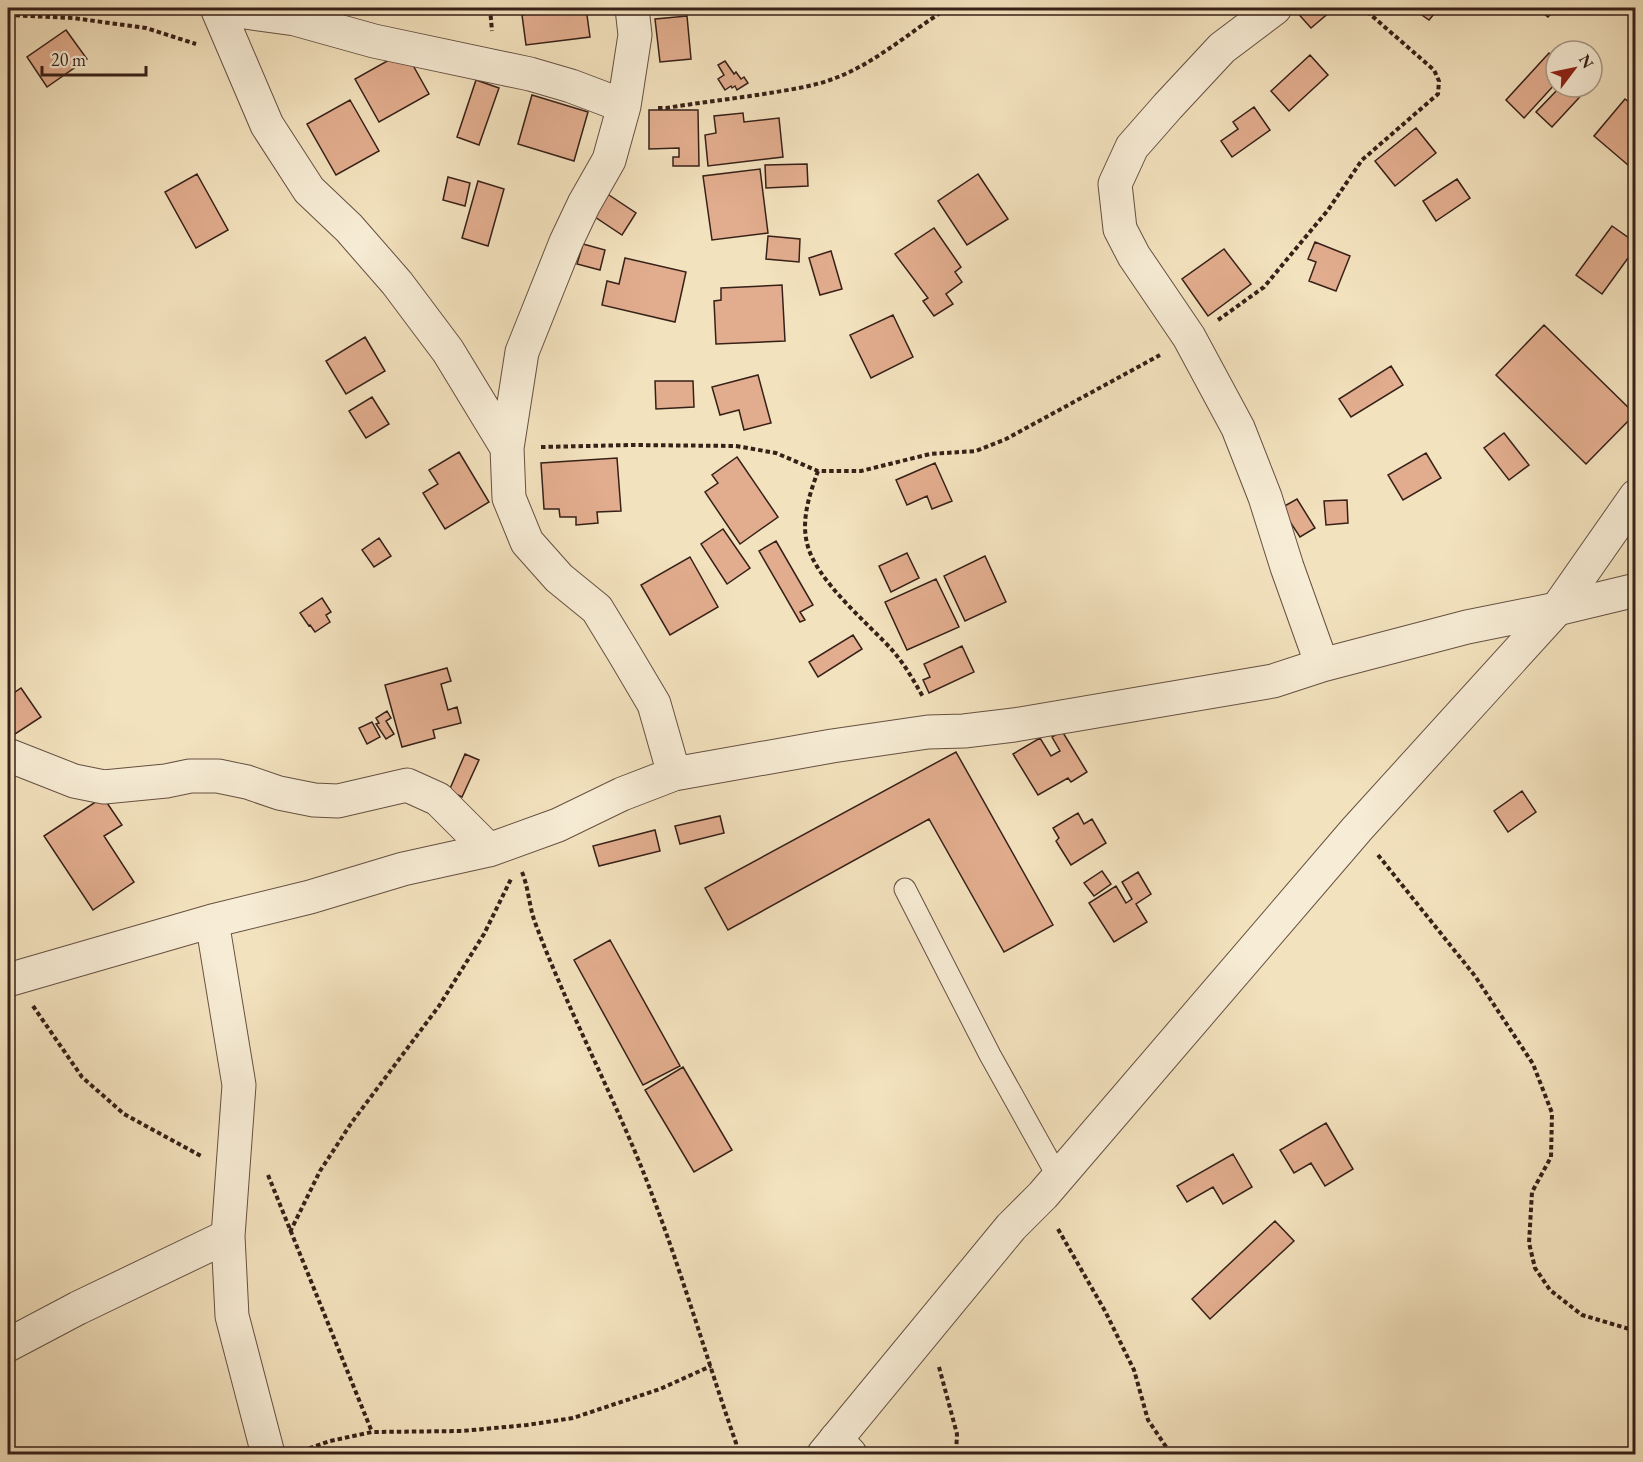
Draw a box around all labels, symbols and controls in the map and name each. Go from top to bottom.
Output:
scale bar [42,39,146,77]
north arrow [1544,39,1604,99]
text: 20 m [51,48,86,71]
text: N [1574,50,1599,72]

